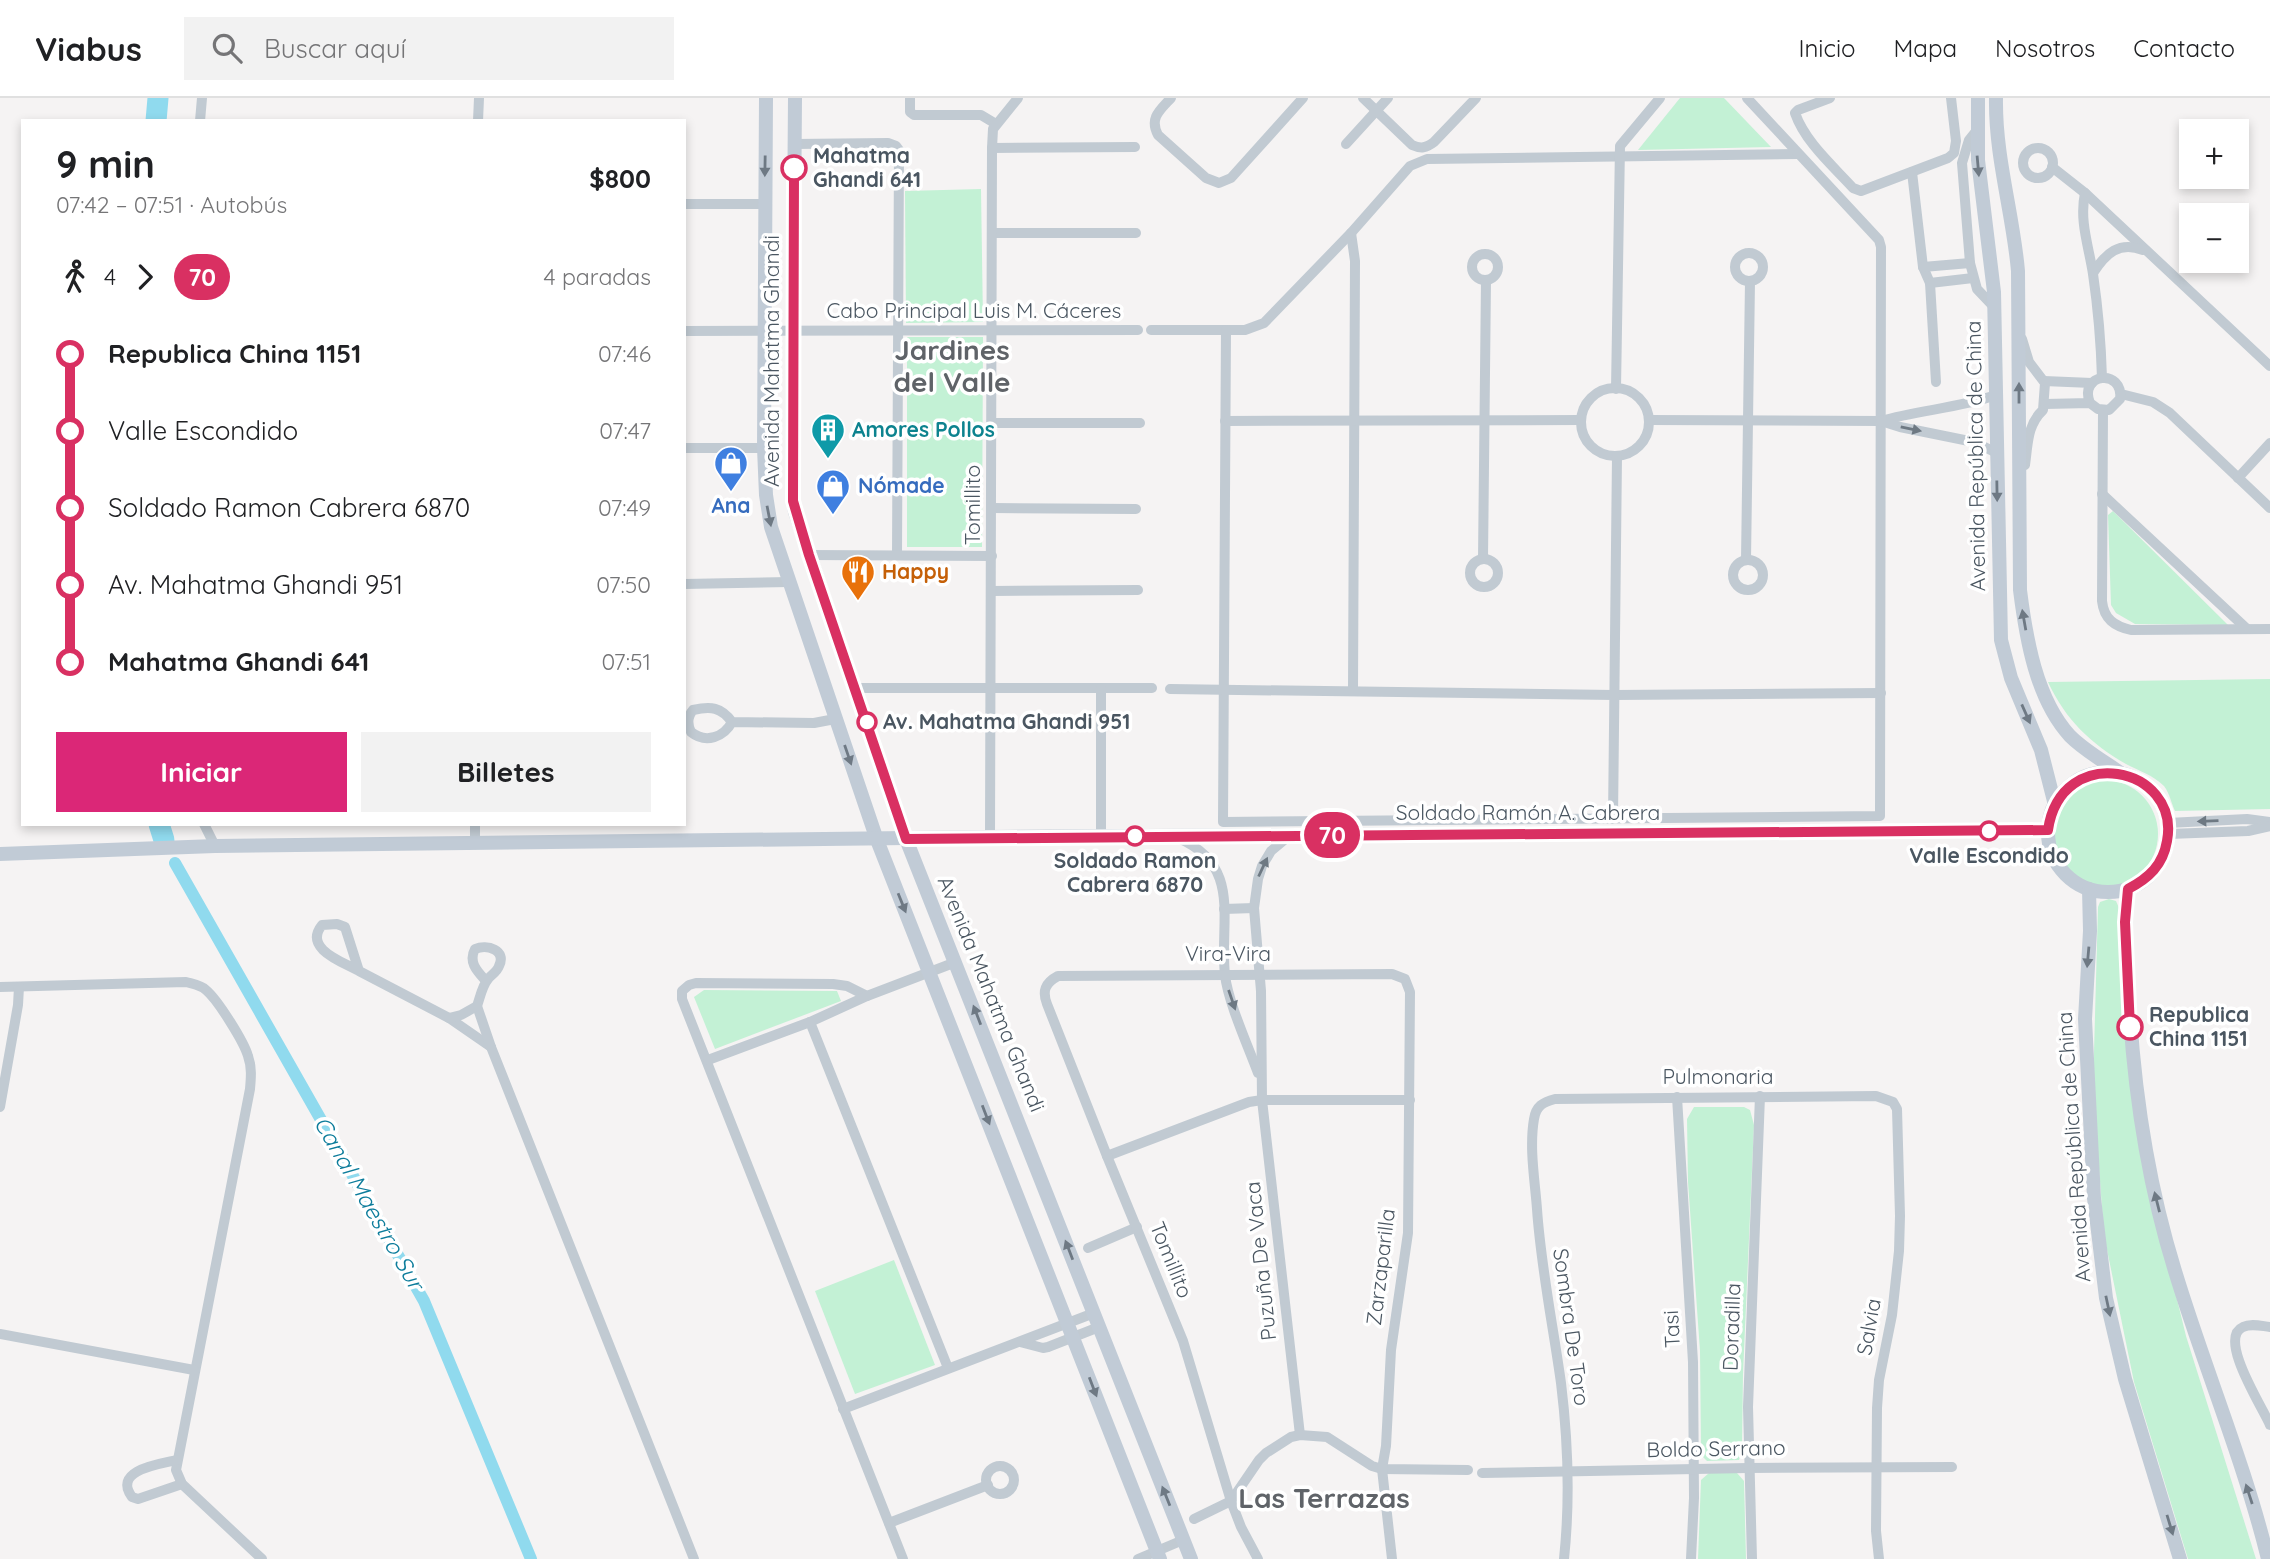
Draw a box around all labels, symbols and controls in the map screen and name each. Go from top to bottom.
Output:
search box [184,17,674,80]
text: Viabus [35,28,142,69]
icon: search [208,29,246,67]
text: Buscar aquí [264,32,406,65]
text: Inicio [1798,33,1856,63]
text: Mapa [1894,33,1957,63]
text: Nosotros [1995,33,2095,63]
text: Contacto [2133,33,2235,63]
map controls [2179,119,2249,273]
button: + [2179,119,2249,189]
text: 9 min [56,140,155,188]
place label: Mahatma Ghandi 641 [813,142,921,192]
one-way arrow [759,155,771,177]
marker: Mahatma Ghandi 641 [781,155,807,181]
one-way arrow [1973,155,1984,177]
text: $800 [589,162,651,195]
text: 07:42 – 07:51 · Autobús [56,190,287,219]
button: − [2179,203,2249,273]
street label: Avenida Mahatma Ghandi [758,235,784,487]
icon: walk [56,258,94,296]
icon: forward [126,258,164,296]
text: 4 [104,262,116,291]
text: 70 [188,262,216,292]
text: 4 paradas [544,262,651,291]
street label: Cabo Principal Luis M. Cáceres [827,297,1121,323]
street label: Avenida República de China [1960,320,1990,592]
district label: Jardines del Valle [893,332,1011,399]
text: Republica China 1151 [108,337,361,370]
text: 07:46 [598,339,651,368]
one-way arrow [2013,382,2025,404]
building icon: Amores Pollos [809,411,847,460]
text: Valle Escondido [108,414,298,447]
text: 07:47 [599,416,651,445]
place label: Amores Pollos [852,416,995,442]
one-way arrow [1900,424,1922,435]
shop icon: Ana [712,444,750,493]
street label: Tomillito [959,465,985,545]
shop icon: Nómade [814,467,852,516]
place label: Nómade [858,472,945,498]
one-way arrow [1992,480,2003,502]
text: Soldado Ramon Cabrera 6870 [108,491,470,524]
place label: Ana [711,492,751,518]
text: 07:49 [598,493,651,522]
one-way arrow [764,505,775,527]
restaurant icon: Happy [839,553,877,602]
place label: Happy [882,558,949,584]
text: Av. Mahatma Ghandi 951 [108,568,403,601]
text: 07:50 [596,570,651,599]
one-way arrow [2018,609,2029,631]
text: Mahatma Ghandi 641 [108,645,369,678]
text: 07:51 [601,647,651,676]
one-way arrow [2020,704,2032,724]
place label: Av. Mahatma Ghandi 951 [883,708,1130,734]
marker: Av. Mahatma Ghandi 951 [857,712,877,732]
button: Iniciar [56,732,347,812]
button: Billetes [361,732,651,812]
one-way arrow [843,745,854,766]
street label: Soldado Ramón A. Cabrera [1396,799,1660,825]
line badge: 70 [1300,812,1364,858]
one-way arrow [2196,816,2218,827]
text: 70 [1318,820,1346,850]
marker: Valle Escondido [1979,821,1999,841]
marker: Soldado Ramon Cabrera 6870 [1125,826,1145,846]
place label: Valle Escondido [1909,842,2069,868]
place label: Soldado Ramon Cabrera 6870 [1054,847,1216,897]
one-way arrow [1257,857,1269,877]
street label: Avenida Mahatma Ghandi [933,872,1051,1115]
one-way arrow [897,893,908,914]
street label: Vira-Vira [1185,940,1271,966]
one-way arrow [2082,947,2093,969]
one-way arrow [1227,989,1238,1010]
place label: Republica China 1151 [2149,1001,2249,1051]
one-way arrow [971,1005,982,1026]
street label: Avenida República de China [2051,1011,2095,1283]
marker: Republica China 1151 [2117,1014,2143,1040]
street label: Pulmonaria [1662,1063,1774,1089]
one-way arrow [981,1104,992,1125]
water label: Canal Maestro Sur [308,1111,432,1297]
street label: Puzuña De Vaca [1239,1180,1281,1342]
one-way arrow [2151,1190,2162,1212]
street label: Zarzaparilla [1360,1207,1400,1327]
street label: Tomillito [1145,1218,1199,1302]
one-way arrow [1063,1239,1074,1260]
street label: Sombra De Toro [1548,1246,1596,1407]
street label: Doradilla [1716,1282,1746,1371]
one-way arrow [2102,1295,2113,1317]
street label: Salvia [1850,1296,1886,1357]
street label: Tasi [1657,1310,1685,1349]
one-way arrow [1088,1376,1099,1397]
street label: Boldo Serrano [1646,1434,1786,1462]
district label: Las Terrazas [1238,1480,1410,1515]
one-way arrow [2243,1483,2254,1504]
one-way arrow [1160,1485,1171,1506]
one-way arrow [2165,1514,2175,1535]

